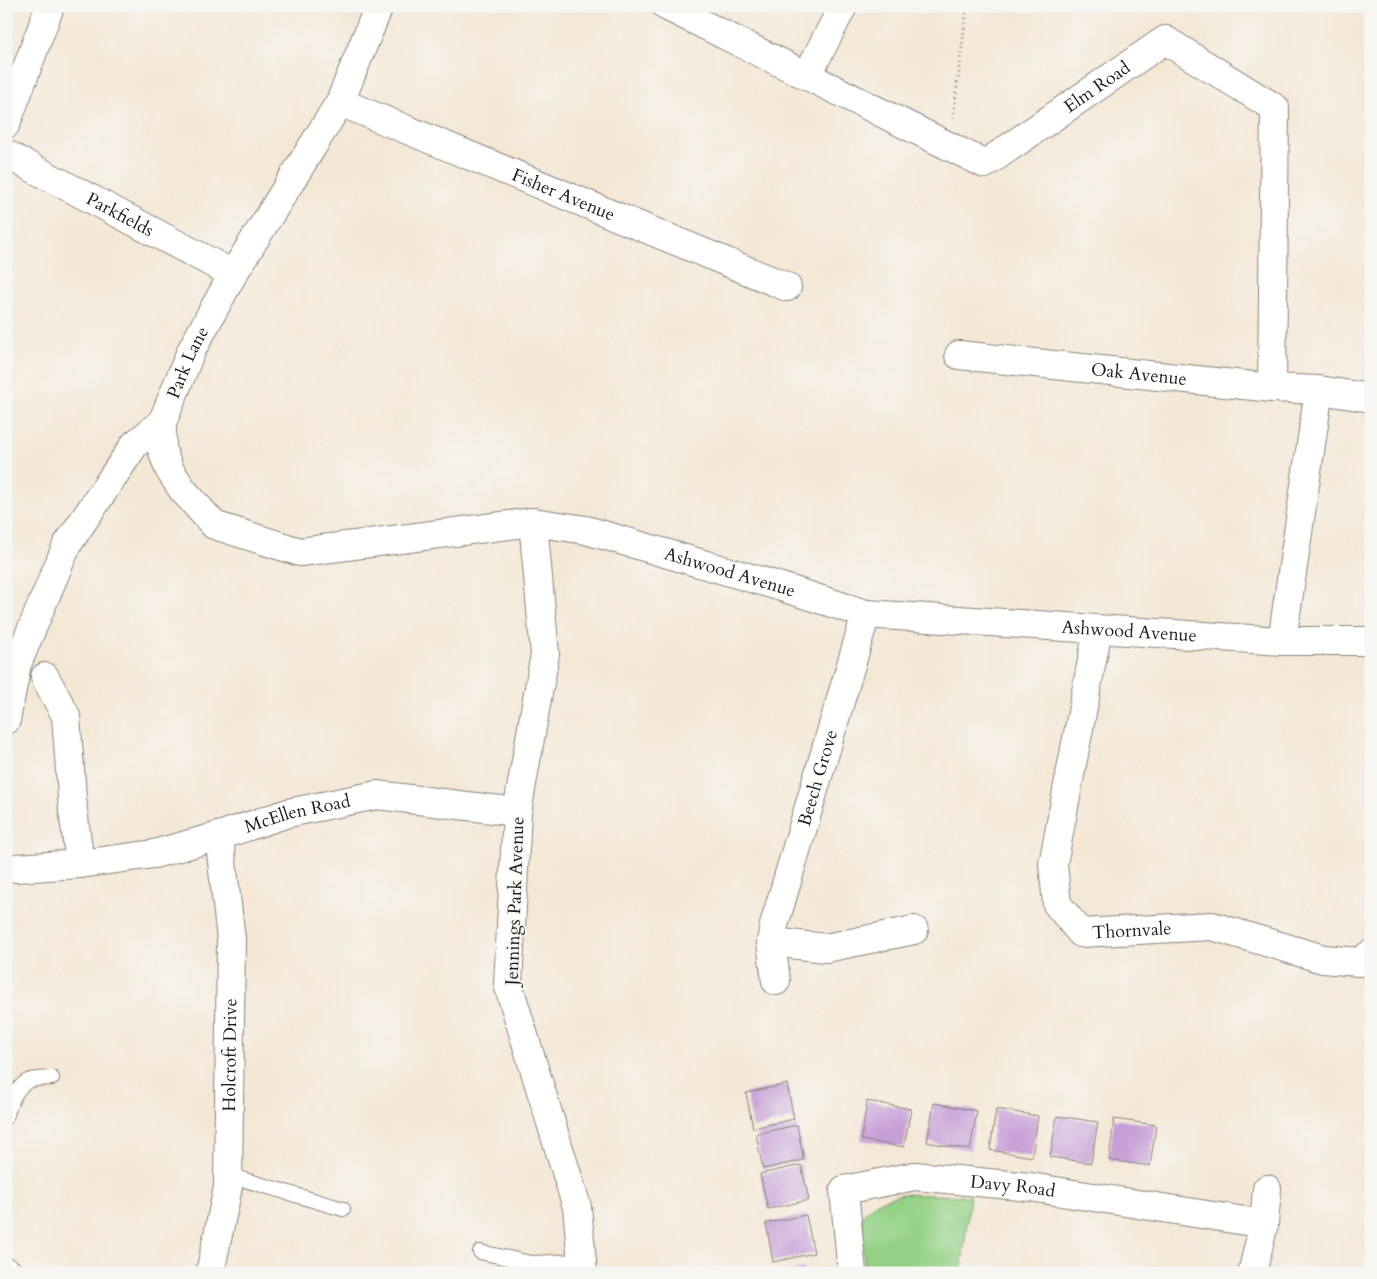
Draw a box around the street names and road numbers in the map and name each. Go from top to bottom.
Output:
street label: Elm Road [1059,55,1135,119]
street label: Fisher Avenue [508,162,619,227]
street label: Parkfields [82,186,158,242]
street label: Park Lane [161,322,215,402]
street label: Oak Avenue [1090,357,1188,391]
street label: Ashwood Avenue [662,541,799,603]
street label: Ashwood Avenue [1061,614,1198,648]
street label: Beech Grove [791,727,844,829]
street label: McEllen Road [241,788,353,839]
street label: Jennings Park Avenue [499,816,530,989]
street label: Thornvale [1092,916,1172,945]
street label: Holcroft Drive [216,998,243,1112]
street label: Davy Road [969,1169,1057,1203]

